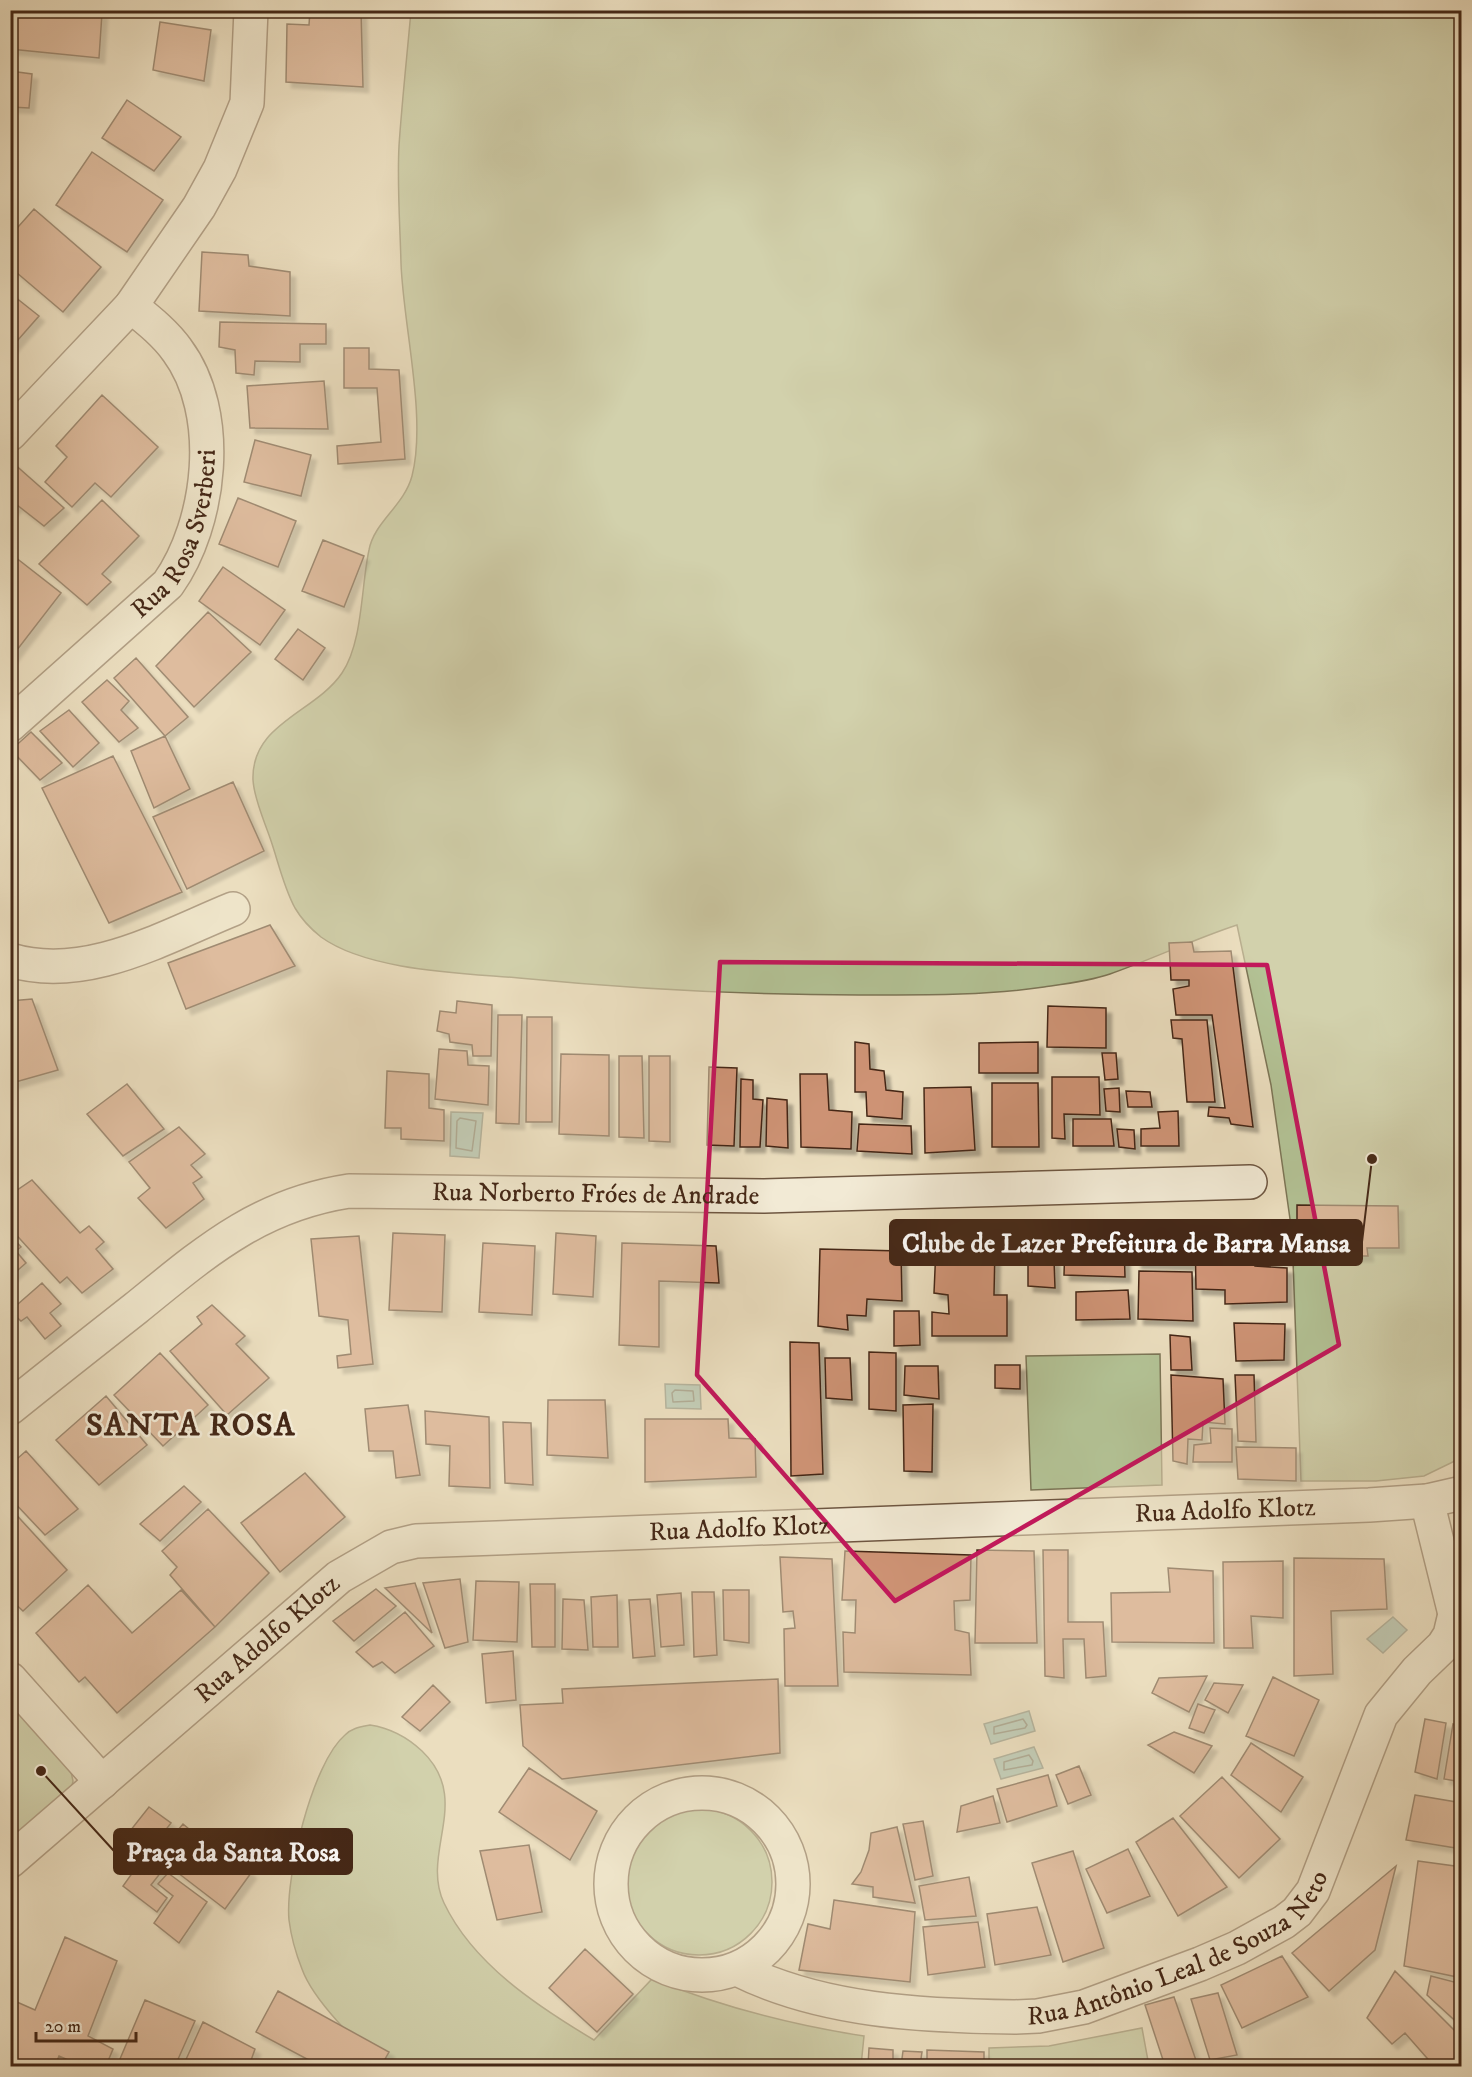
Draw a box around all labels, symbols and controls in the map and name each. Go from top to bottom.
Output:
street label: Rua Rosa Sverberi [124,449,223,626]
street label: Rua Norberto Fróes de Andrade [432,1175,760,1212]
callout: Clube de Lazer Prefeitura de Barra Mansa [890,1220,1362,1265]
text: Clube de Lazer Prefeitura de Barra Mansa [902,1227,1351,1261]
district label: SANTA ROSA [86,1406,296,1446]
street label: Rua Adolfo Klotz [1134,1491,1316,1530]
street label: Rua Adolfo Klotz [648,1509,830,1549]
street label: Rua Adolfo Klotz [188,1567,347,1710]
callout: Praça da Santa Rosa [114,1829,352,1874]
text: Praça da Santa Rosa [126,1836,340,1870]
street label: Rua Antônio Leal de Souza Neto [1026,1866,1336,2033]
scale bar [36,2005,136,2043]
text: 20 m [45,2016,81,2038]

